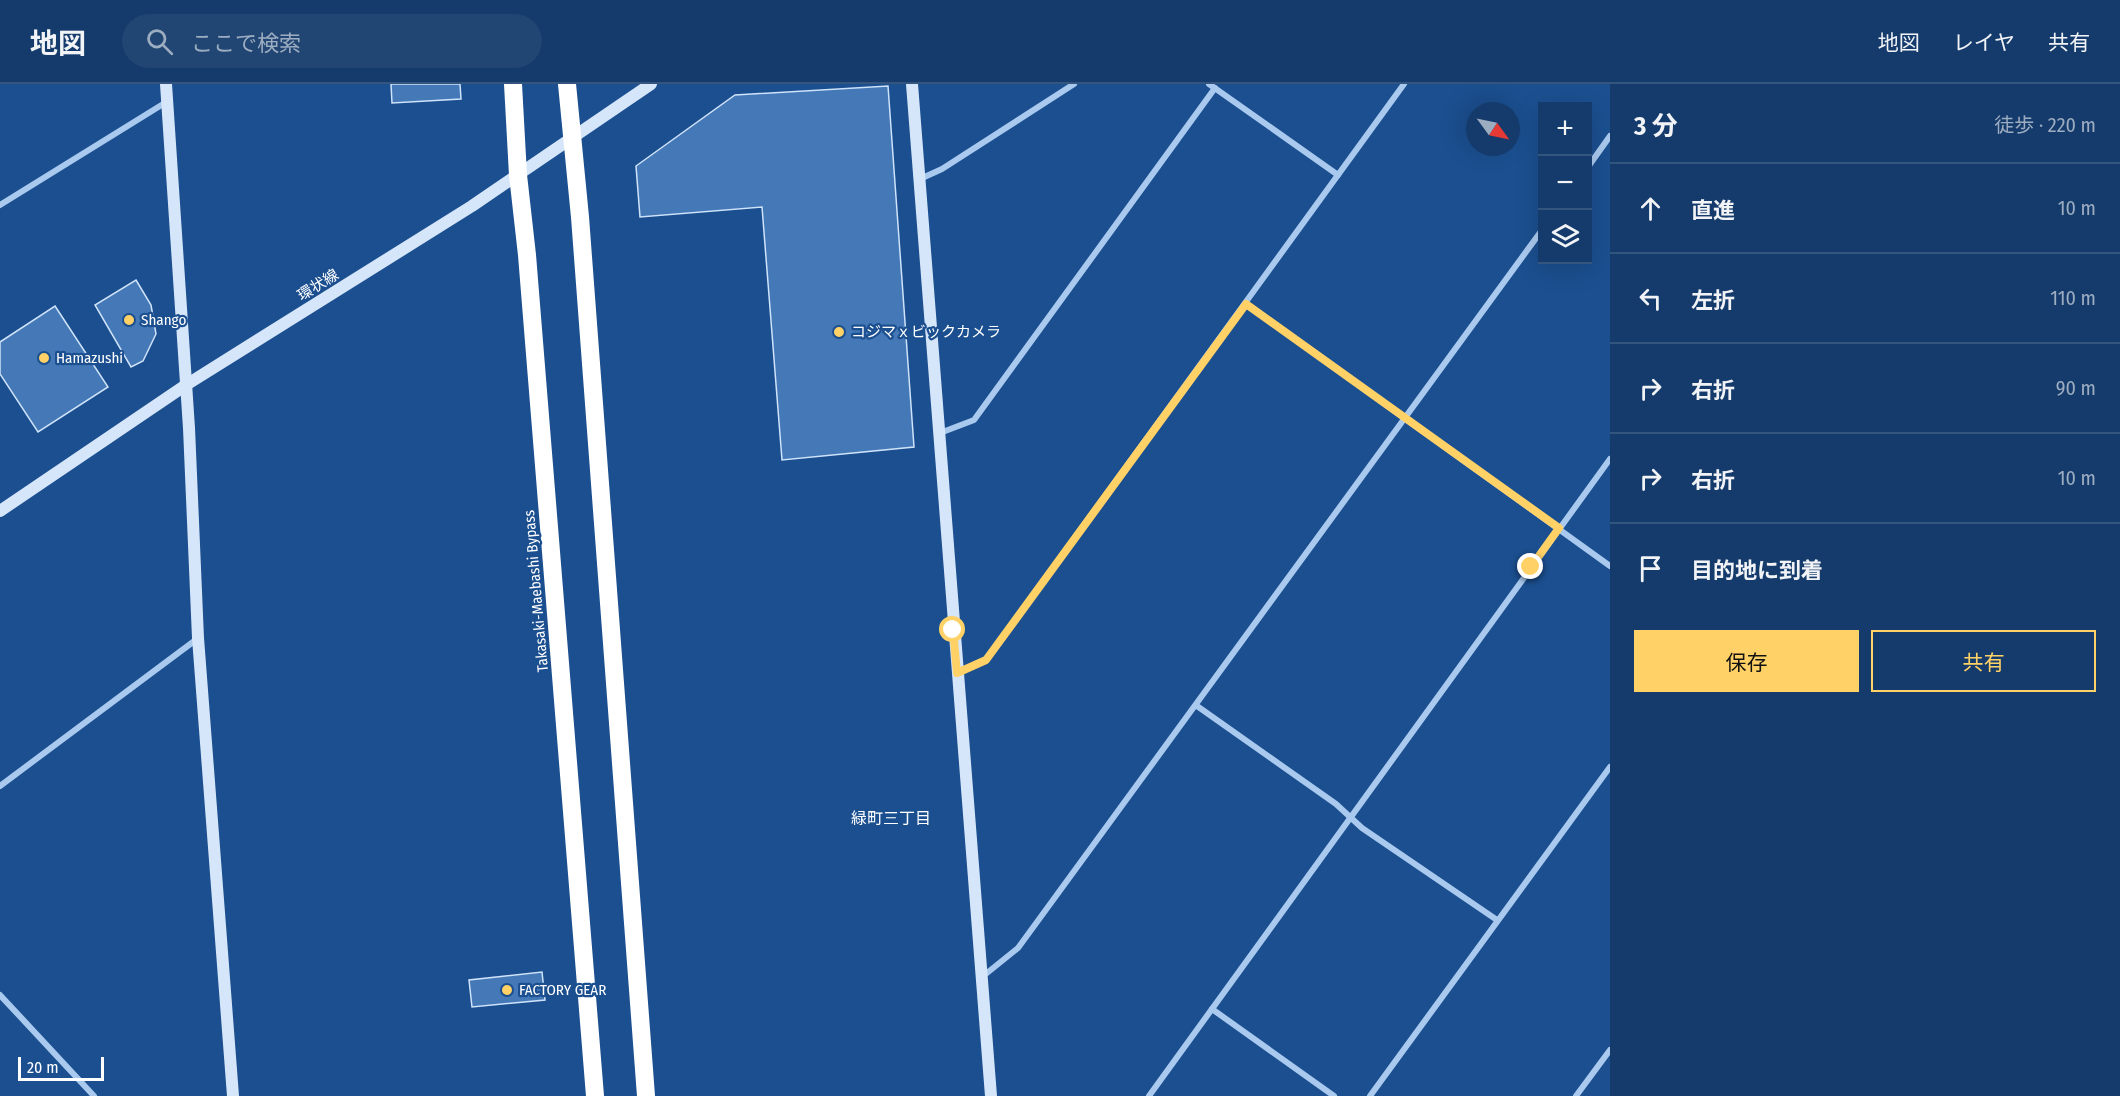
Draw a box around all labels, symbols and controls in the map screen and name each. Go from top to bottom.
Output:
search box [122,14,542,68]
icon: search [143,25,176,58]
text: 地図 [30,27,86,60]
text: ここで検索 [191,30,301,57]
text: 地図 [1878,30,1920,56]
text: レイヤ [1953,30,2015,56]
text: 共有 [2048,30,2090,56]
north arrow [1466,102,1520,156]
map controls [1538,102,1592,264]
button: + [1538,102,1592,156]
text: 3 分 [1634,111,1678,142]
text: 徒歩 · 220 m [1994,113,2096,137]
button: − [1538,156,1592,210]
icon: ahead [1634,192,1667,225]
text: 10 m [2058,196,2096,220]
text: 直進 [1691,197,1735,224]
button: layers [1538,210,1592,264]
street label: 環状線 [294,265,342,305]
icon: left [1634,282,1667,315]
text: 110 m [2050,286,2096,310]
text: 左折 [1691,287,1735,314]
place label: Shango [141,311,186,329]
marker: Shango [122,313,136,327]
place label: コジマｘビックカメラ [851,323,1001,341]
marker: コジマｘビックカメラ [832,325,846,339]
place label: Hamazushi [56,349,123,367]
marker: Hamazushi [37,351,51,365]
icon: right [1634,372,1667,405]
text: 90 m [2056,376,2096,400]
text: 右折 [1691,377,1735,404]
icon: right [1634,462,1667,495]
text: 10 m [2058,466,2096,490]
text: 右折 [1691,467,1735,494]
street label: Takasaki-Maebashi Bypass [520,509,552,673]
icon: arrive [1634,552,1667,585]
route end [1517,553,1543,579]
text: 目的地に到着 [1691,557,1823,584]
route start [939,616,965,642]
button: 保存 [1634,630,1859,692]
button: 共有 [1871,630,2096,692]
district label: 緑町三丁目 [851,809,931,828]
place label: FACTORY GEAR [519,981,606,999]
marker: FACTORY GEAR [500,983,514,997]
scale bar [18,1054,104,1082]
text: 20 m [27,1058,58,1077]

